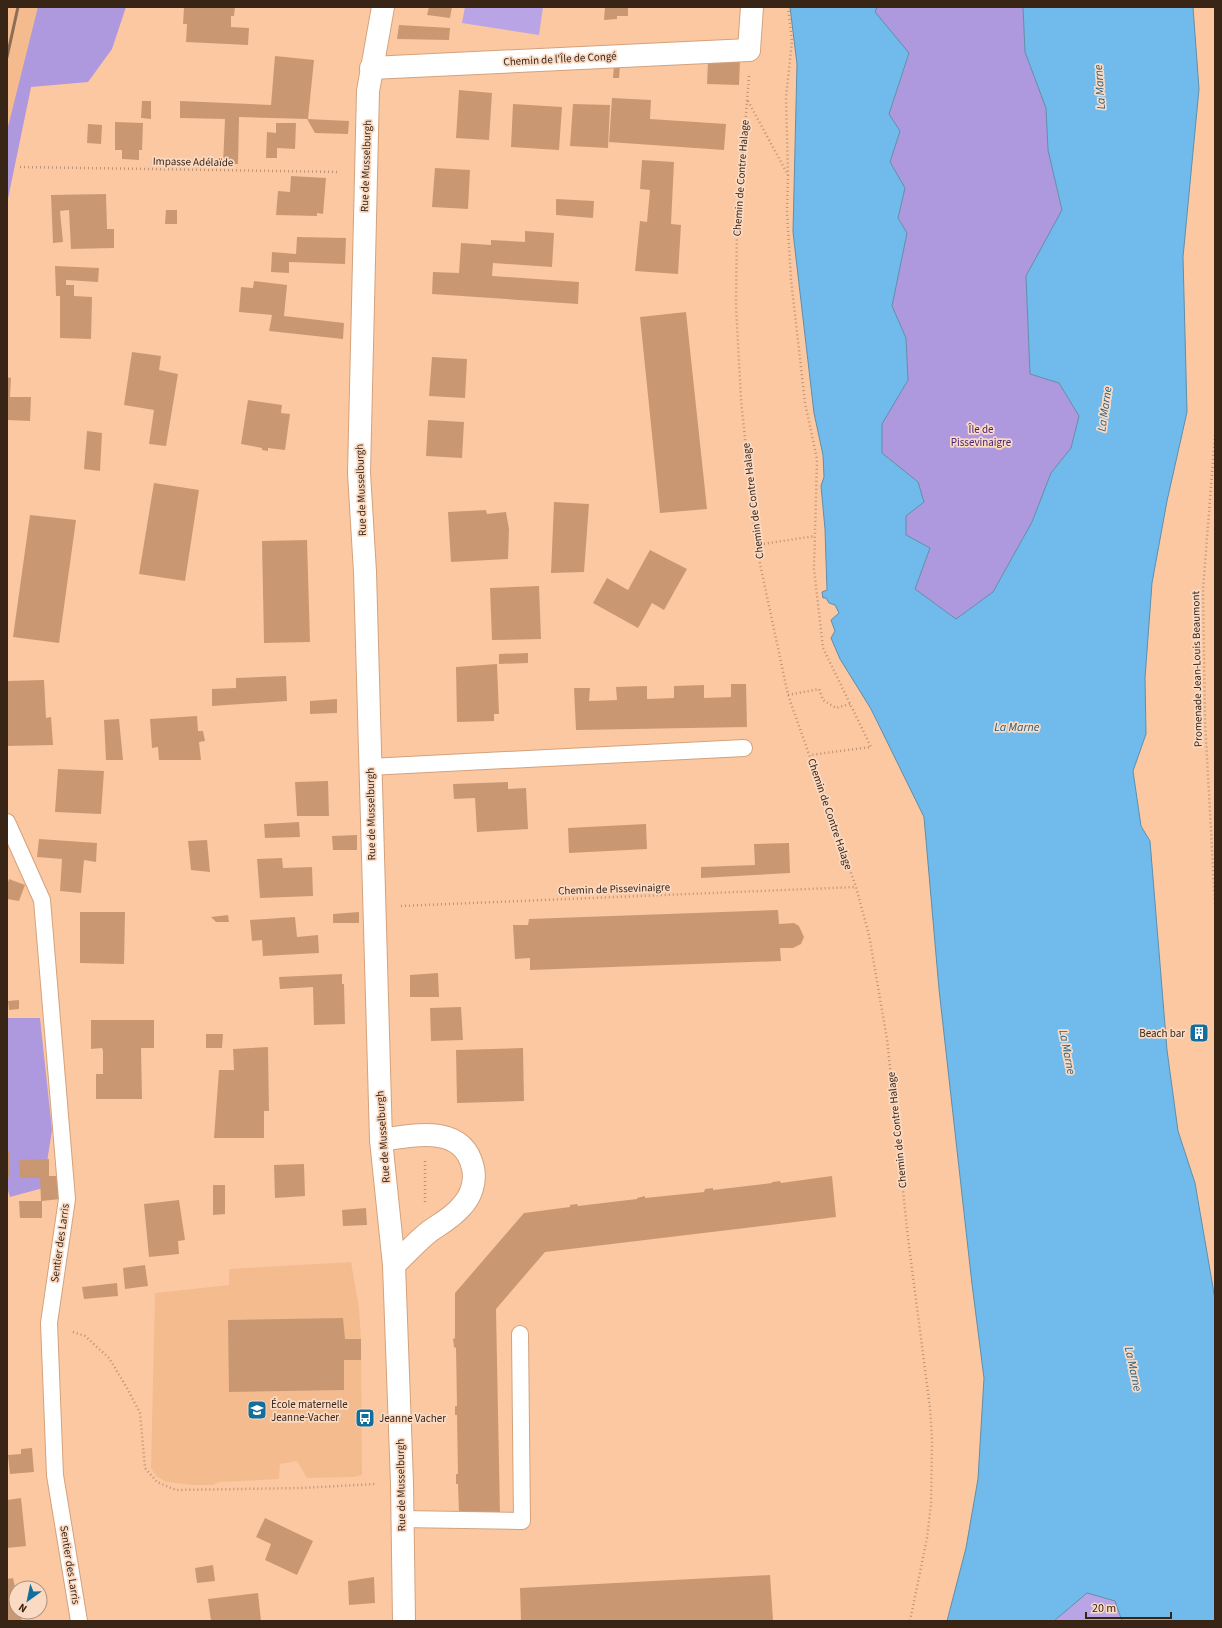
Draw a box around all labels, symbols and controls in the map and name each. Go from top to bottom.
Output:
street label: Chemin de l'Île de Congé [503,49,618,69]
water label: La Marne [1090,64,1110,110]
street label: Chemin de Contre Halage [729,119,753,237]
street label: Rue de Musselburgh [357,120,375,212]
street label: Impasse Adélaïde [153,154,234,170]
water label: La Marne [1093,385,1117,433]
park label: Île de Pissevinaigre [951,422,1012,450]
street label: Chemin de Contre Halage [738,442,768,560]
street label: Rue de Musselburgh [352,444,370,536]
street label: Promenade Jean-Louis Beaumont [1188,591,1206,747]
water label: La Marne [994,719,1040,736]
street label: Chemin de Contre Halage [804,756,856,872]
street label: Rue de Musselburgh [363,768,379,860]
street label: Chemin de Pissevinaigre [558,880,671,898]
building icon: Beach bar [1188,1022,1210,1044]
place label: Beach bar [1139,1026,1185,1041]
water label: La Marne [1054,1028,1080,1076]
street label: Chemin de Contre Halage [883,1071,911,1189]
street label: Rue de Musselburgh [372,1090,394,1184]
street label: Sentier des Larris [47,1202,73,1283]
water label: La Marne [1120,1345,1146,1393]
place label: École maternelle Jeanne-Vacher [271,1397,348,1425]
school or university icon: École maternelle Jeanne-Vacher [246,1399,268,1421]
bus stop icon: Jeanne Vacher [354,1407,376,1429]
place label: Jeanne Vacher [379,1411,446,1426]
street label: Rue de Musselburgh [393,1439,409,1531]
street label: Sentier des Larris [56,1525,84,1606]
north arrow [8,1580,48,1620]
scale bar [1086,1594,1171,1620]
text: N [16,1600,30,1616]
text: 20 m [1092,1600,1116,1617]

